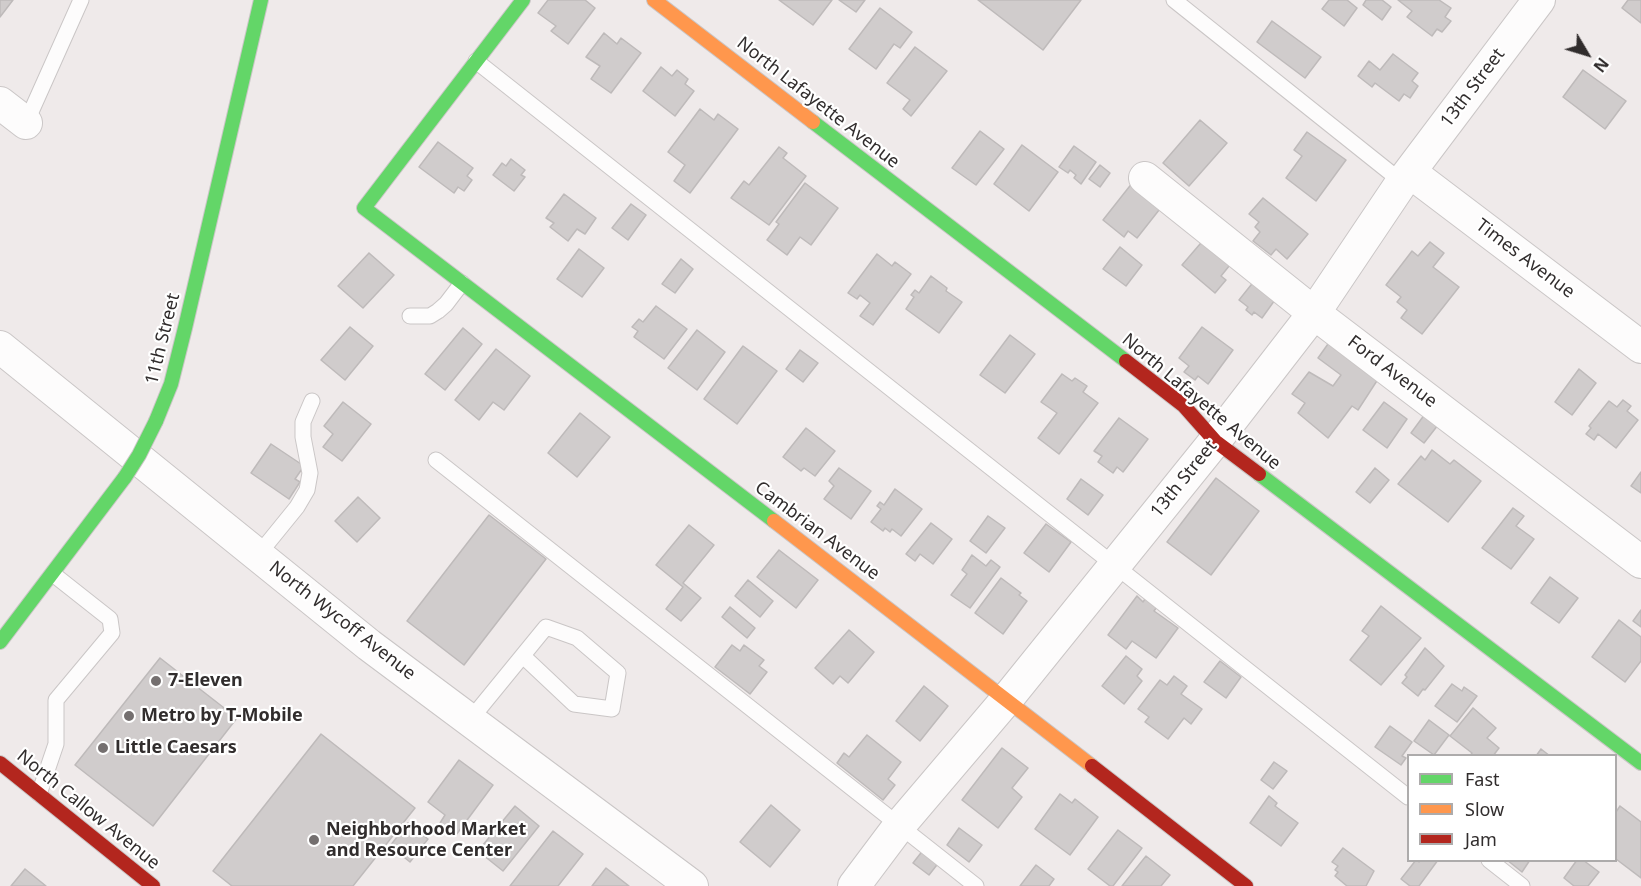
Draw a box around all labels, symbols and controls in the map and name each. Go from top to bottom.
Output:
north arrow [1557,24,1617,84]
street label: North Lafayette Avenue [732,33,904,173]
street label: 13th Street [1436,44,1510,132]
text: N [1589,53,1614,77]
street label: Times Avenue [1471,215,1579,303]
street label: 11th Street [141,291,185,387]
street label: North Lafayette Avenue [1117,329,1285,475]
street label: Ford Avenue [1343,331,1441,413]
street label: 13th Street [1146,436,1222,522]
street label: Cambrian Avenue [750,477,884,585]
street label: North Wycoff Avenue [264,557,420,685]
place label: 7-Eleven [168,670,243,692]
marker: 7-Eleven [149,674,163,688]
place label: Metro by T-Mobile [141,705,303,727]
marker: Metro by T-Mobile [122,709,136,723]
place label: Little Caesars [115,737,237,759]
marker: Little Caesars [96,741,110,755]
street label: North Callow Avenue [12,746,164,874]
legend [1407,754,1617,862]
text: Fast [1465,767,1500,791]
text: Slow [1465,797,1504,821]
place label: Neighborhood Market and Resource Center [326,819,526,862]
text: Jam [1465,827,1497,851]
marker: Neighborhood Market and Resource Center [307,833,321,847]

